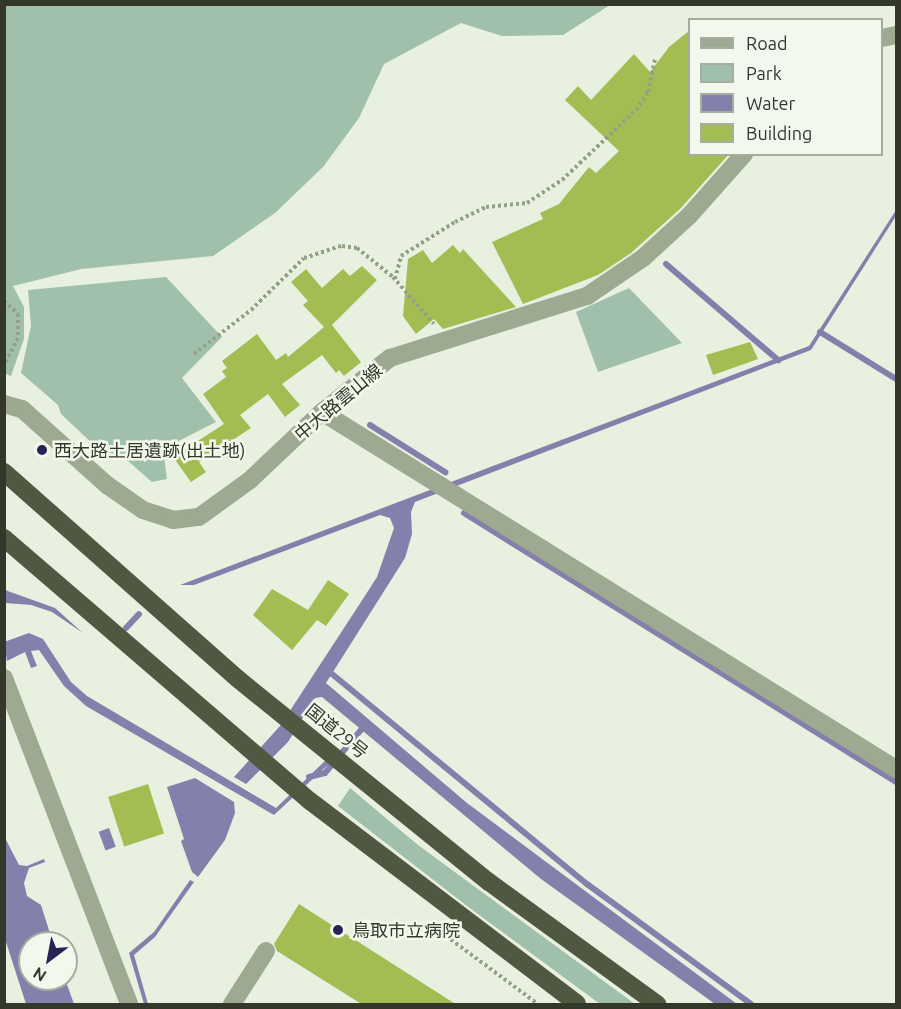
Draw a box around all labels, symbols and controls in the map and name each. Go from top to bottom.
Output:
legend [688,18,883,156]
text: Road [746,33,788,53]
text: Park [746,63,782,83]
text: Water [746,93,795,113]
text: Building [746,123,812,143]
street label: 中大路雲山線 [290,359,386,445]
place label: 西大路土居遺跡(出土地) [54,439,245,461]
marker: 西大路土居遺跡(出土地) [35,443,49,457]
street label: 国道29号 [301,699,373,763]
place label: 鳥取市立病院 [352,919,460,941]
marker: 鳥取市立病院 [329,921,347,939]
north arrow [18,931,78,991]
text: N [30,964,49,985]

